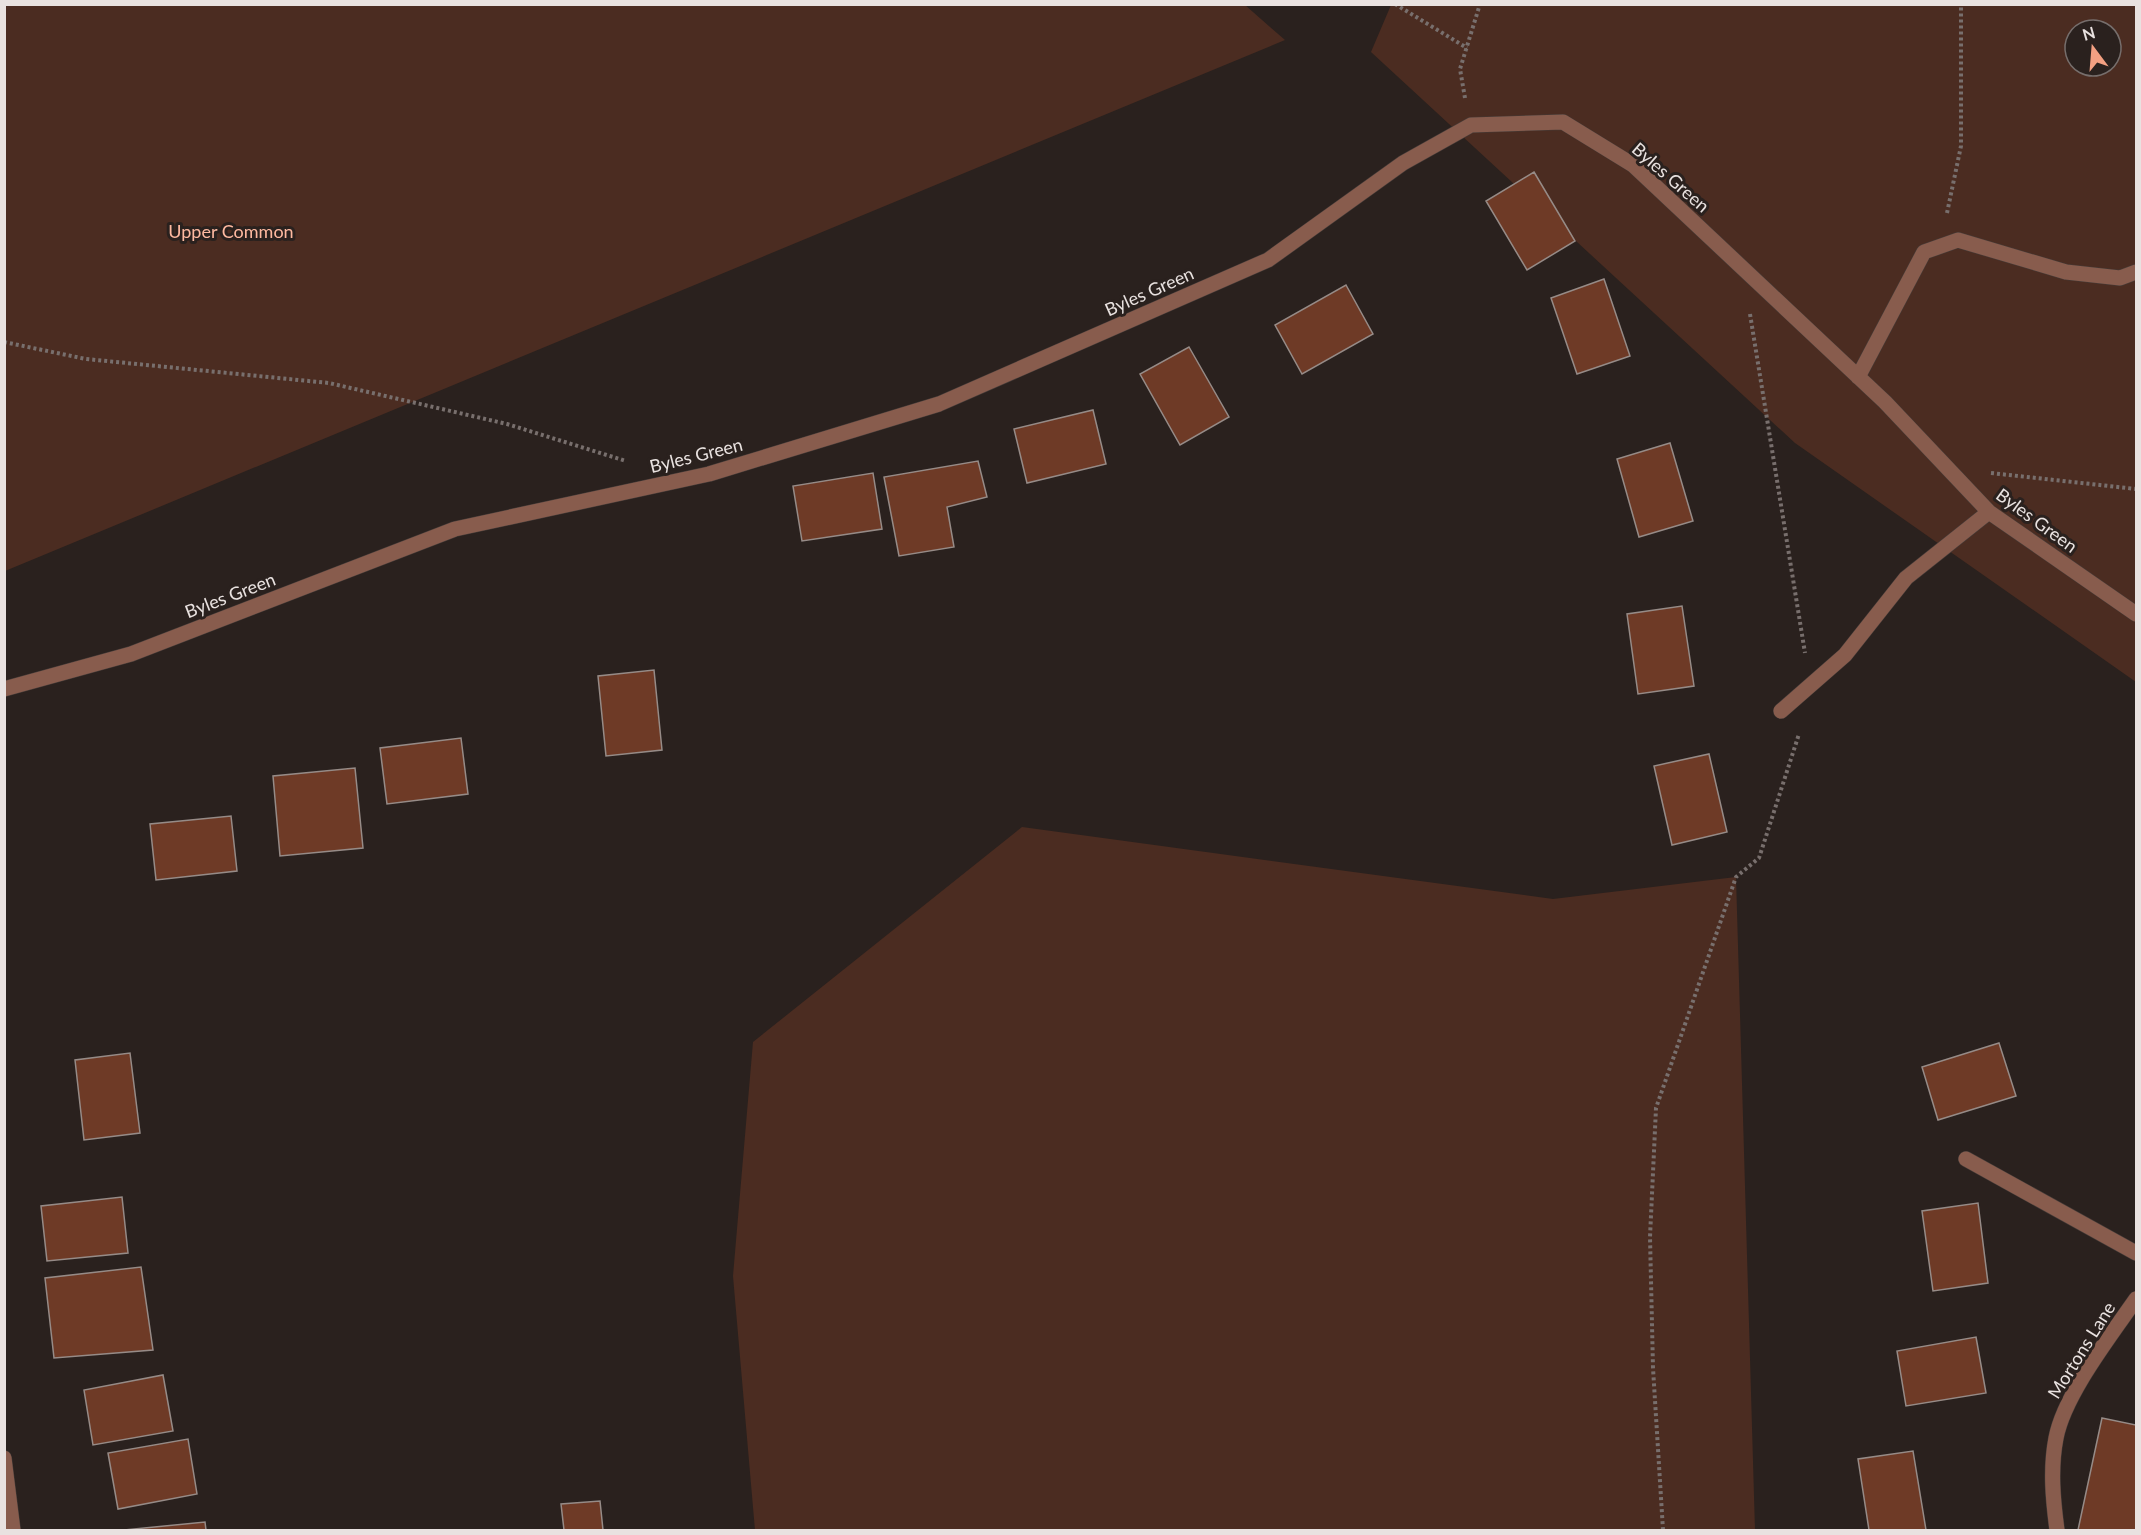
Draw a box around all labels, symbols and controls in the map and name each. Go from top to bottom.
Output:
north arrow [2063,18,2123,78]
text: N [2080,22,2097,44]
street label: Byles Green [1628,138,1714,216]
park label: Upper Common [168,220,294,242]
street label: Byles Green [1101,262,1197,320]
street label: Byles Green [647,433,745,477]
street label: Byles Green [1992,483,2082,557]
street label: Byles Green [182,568,278,622]
street label: Mortons Lane [2043,1298,2119,1402]

